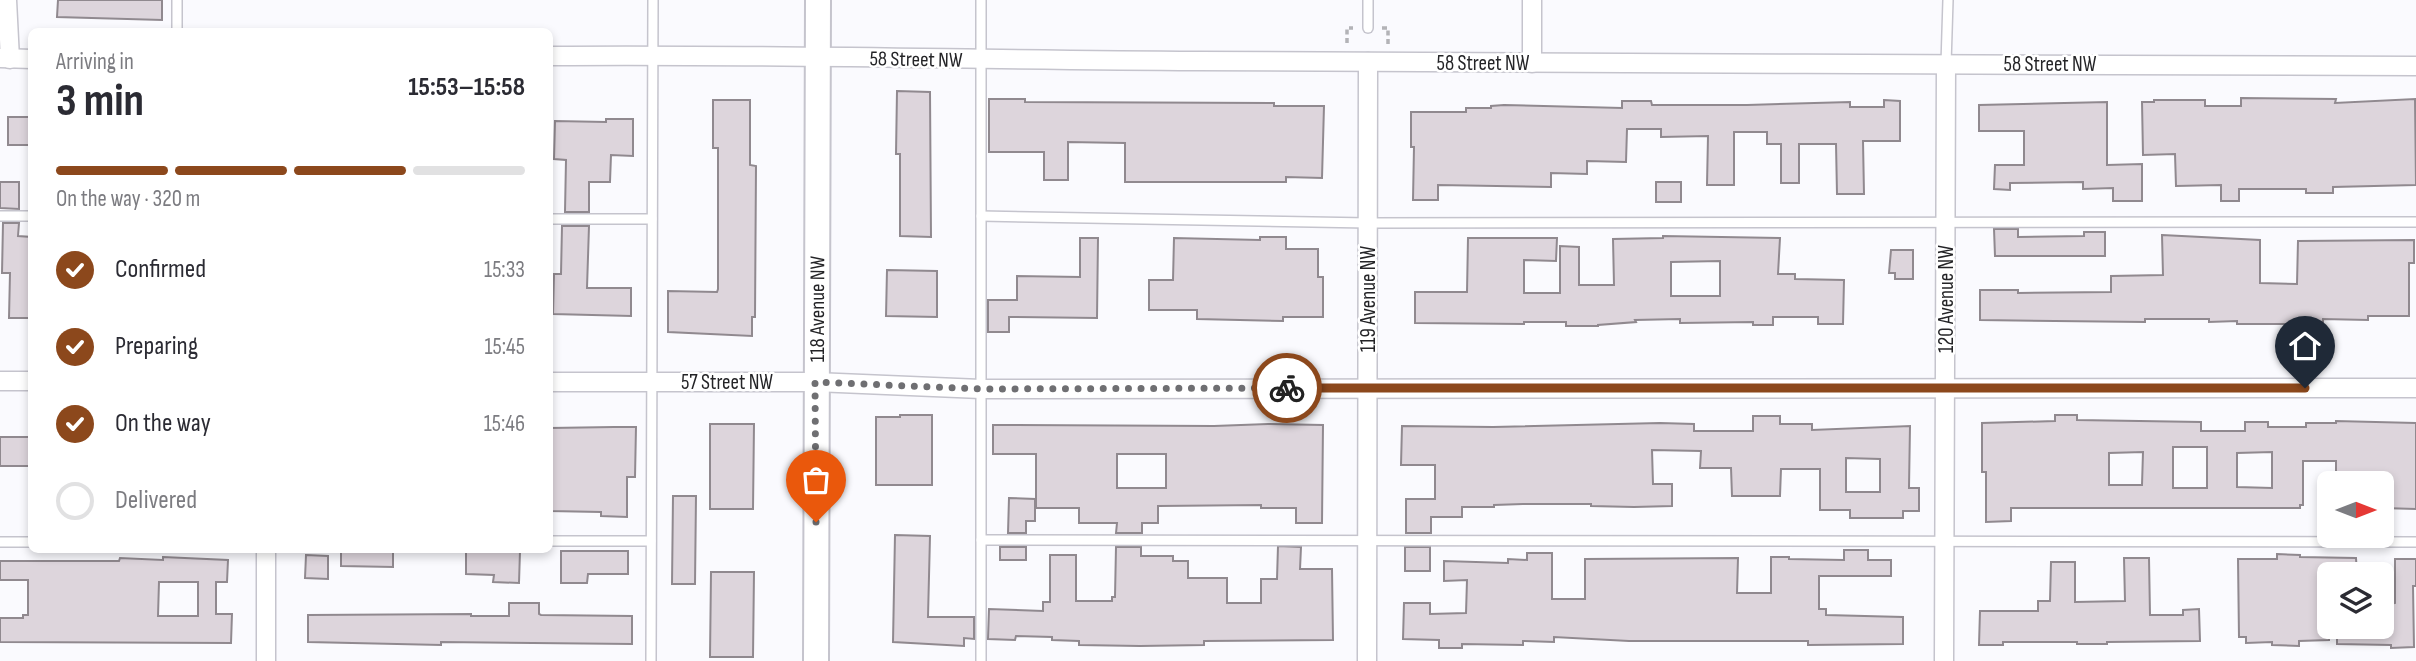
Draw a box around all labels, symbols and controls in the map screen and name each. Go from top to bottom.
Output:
street label: 58 Street NW [869,46,963,73]
text: Arriving in [56,48,134,76]
street label: 58 Street NW [1436,51,1530,76]
street label: 58 Street NW [2003,52,2097,77]
text: 15:53–15:58 [408,72,525,103]
text: 3 min [56,74,144,129]
text: On the way · 320 m [56,185,200,213]
street label: 119 Avenue NW [1356,245,1381,352]
street label: 120 Avenue NW [1934,245,1959,353]
icon: check [56,251,94,289]
text: Confirmed [115,254,206,285]
street label: 118 Avenue NW [805,255,830,362]
text: 15:33 [484,256,525,284]
pin [2275,316,2335,388]
icon: home [2286,327,2324,365]
icon: check [56,328,94,366]
text: Preparing [115,331,198,362]
text: 15:45 [484,333,525,361]
courier [1252,353,1322,423]
icon: bike [1268,369,1306,407]
street label: 57 Street NW [681,370,773,395]
icon: check [56,405,94,443]
text: On the way [115,408,211,439]
text: 15:46 [484,410,525,438]
pin [786,450,846,522]
icon: bag [797,461,835,499]
north arrow [2317,471,2394,548]
map controls [2317,471,2394,639]
text: Delivered [115,485,197,516]
button: layers [2317,562,2394,639]

